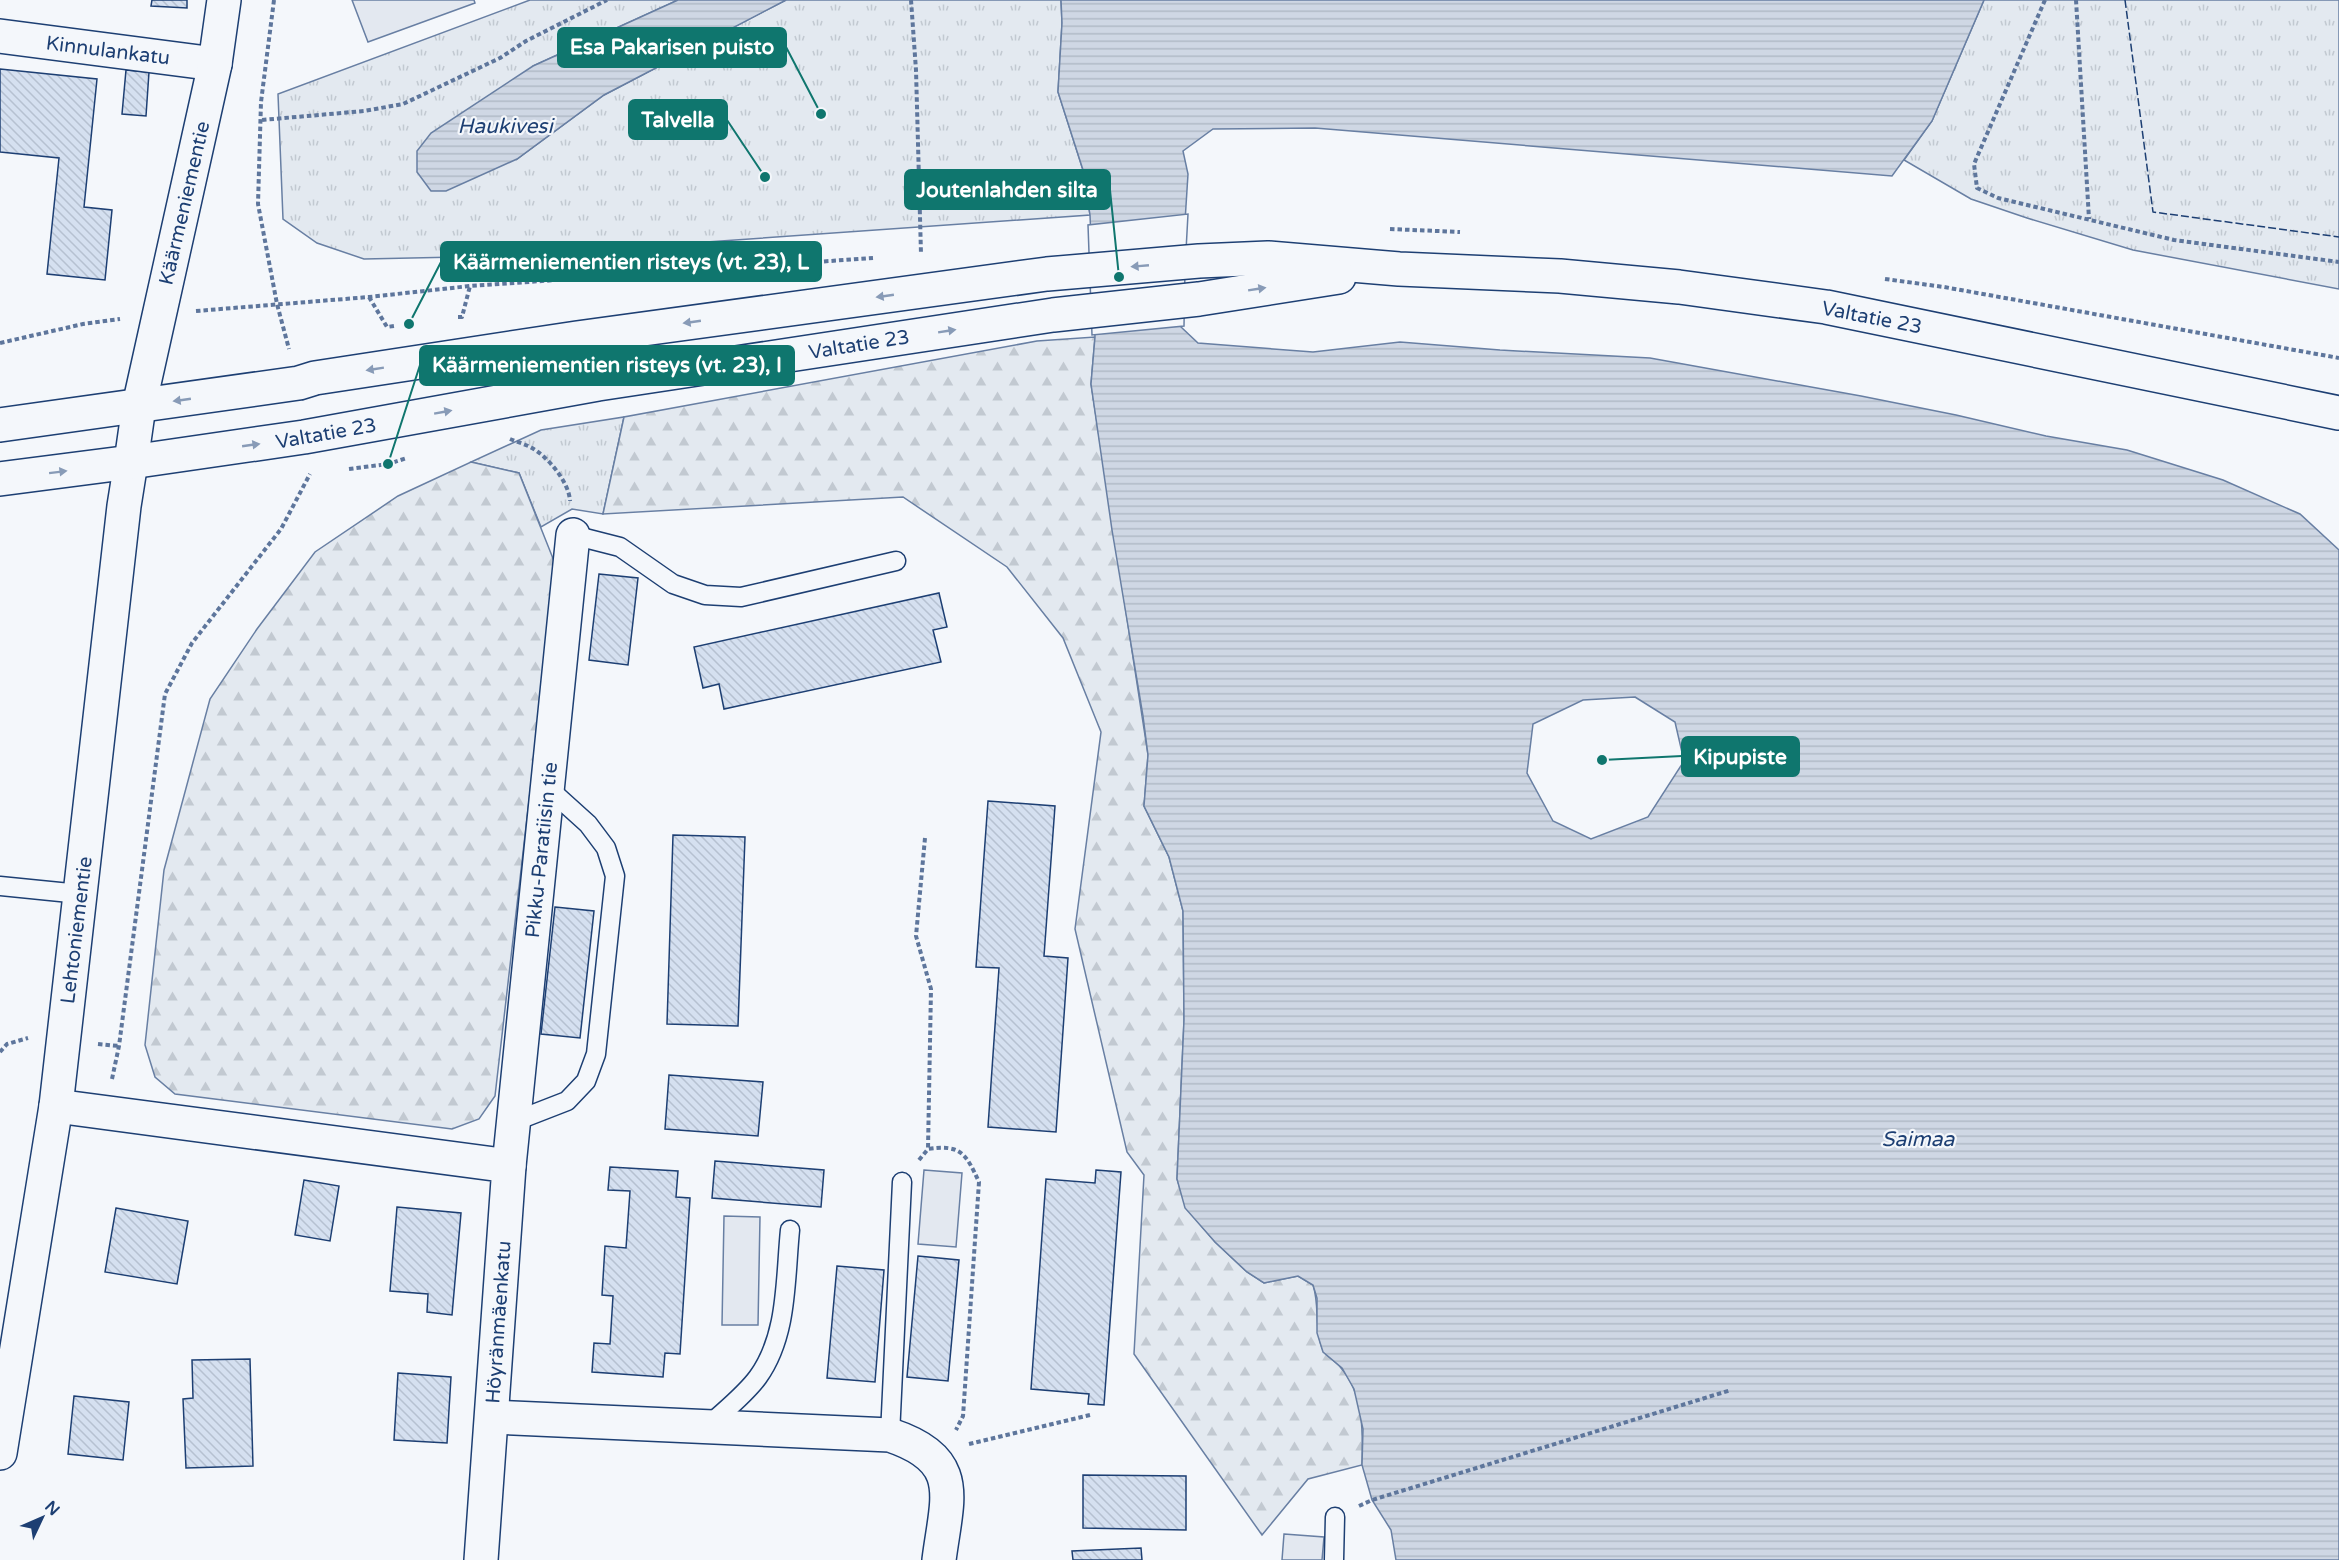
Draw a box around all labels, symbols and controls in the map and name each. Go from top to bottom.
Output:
callout: Esa Pakarisen puisto [558,28,786,67]
street label: Kinnulankatu [44,31,171,71]
text: Esa Pakarisen puisto [570,35,774,60]
callout: Talvella [629,100,727,139]
text: Talvella [640,108,715,133]
water label: Haukivesi [457,114,555,139]
street label: Käärmeniementie [154,119,215,287]
callout: Joutenlahden silta [905,170,1110,209]
text: Joutenlahden silta [915,178,1098,203]
callout: Käärmeniementien risteys (vt. 23), L [441,242,821,281]
text: Käärmeniementien risteys (vt. 23), L [453,250,810,275]
one-way arrow [1131,261,1150,270]
one-way arrow [1248,285,1267,294]
one-way arrow [876,291,895,300]
street label: Valtatie 23 [1820,296,1924,339]
one-way arrow [683,317,702,327]
street label: Valtatie 23 [807,325,911,365]
one-way arrow [937,326,956,335]
callout: Käärmeniementien risteys (vt. 23), I [420,346,794,385]
text: Käärmeniementien risteys (vt. 23), I [432,353,782,378]
one-way arrow [365,365,384,374]
one-way arrow [173,395,192,404]
one-way arrow [434,407,453,416]
street label: Valtatie 23 [274,413,378,455]
one-way arrow [242,440,261,449]
one-way arrow [49,467,68,477]
callout: Kipupiste [1682,737,1799,776]
text: Kipupiste [1693,745,1787,770]
street label: Pikku-Paratiisin tie [521,761,563,939]
street label: Lehtoniementie [56,855,98,1005]
water label: Saimaa [1882,1127,1956,1152]
street label: Höyränmäenkatu [481,1240,517,1404]
north arrow [12,1488,72,1548]
text: N [40,1497,64,1520]

